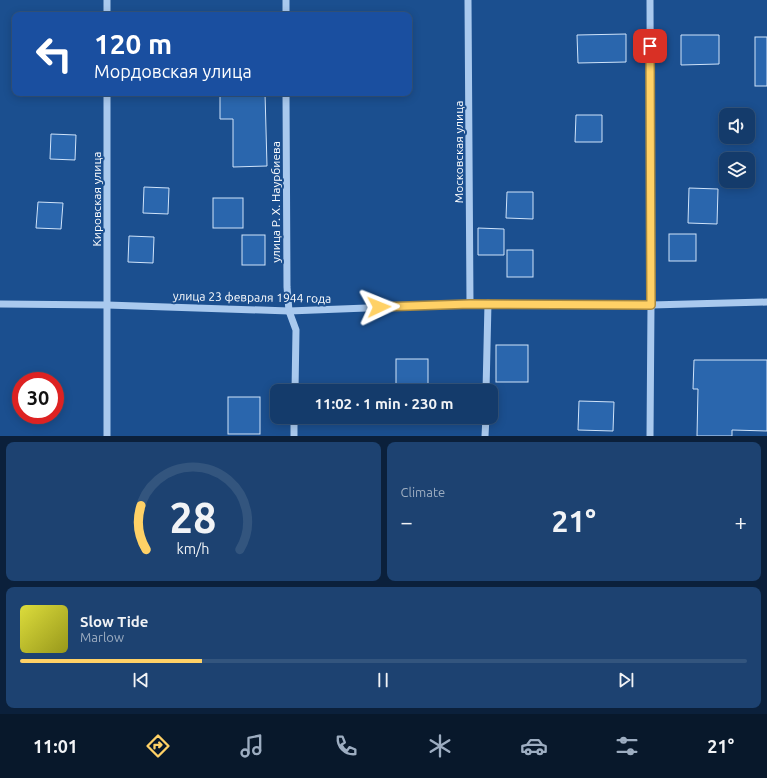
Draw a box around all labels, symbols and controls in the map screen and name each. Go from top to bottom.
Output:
icon: left [28,28,80,80]
text: 120 m [94,28,172,59]
pin [633,29,667,63]
icon: arrive [639,35,661,57]
text: Мордовская улица [94,61,252,81]
street label: Московская улица [452,101,465,203]
map controls [719,108,755,188]
button: sound [719,108,755,144]
street label: улица Р. Х. Наурбиева [269,141,282,263]
street label: Кировская улица [90,151,103,247]
button: layers [719,152,755,188]
position arrow [358,286,400,328]
street label: улица 23 февраля 1944 года [173,289,331,305]
speed limit sign: 30 [12,372,64,424]
text: 11:02 · 1 min · 230 m [315,395,453,412]
text: Climate [401,485,445,499]
text: 28 [170,493,217,540]
text: 21° [552,504,596,538]
text: − [401,509,413,534]
text: + [735,509,747,534]
text: km/h [177,540,210,556]
text: Slow Tide [80,613,148,630]
text: Marlow [80,630,124,644]
icon: previous [130,669,152,691]
icon: pause [372,669,394,691]
icon: next [615,669,637,691]
icon: directions [144,732,172,760]
icon: music [238,732,266,760]
icon: phone [332,732,360,760]
icon: climate [426,732,454,760]
icon: car [520,732,548,760]
icon: filters [613,732,641,760]
text: 11:01 [33,736,78,756]
text: 21° [707,736,734,756]

